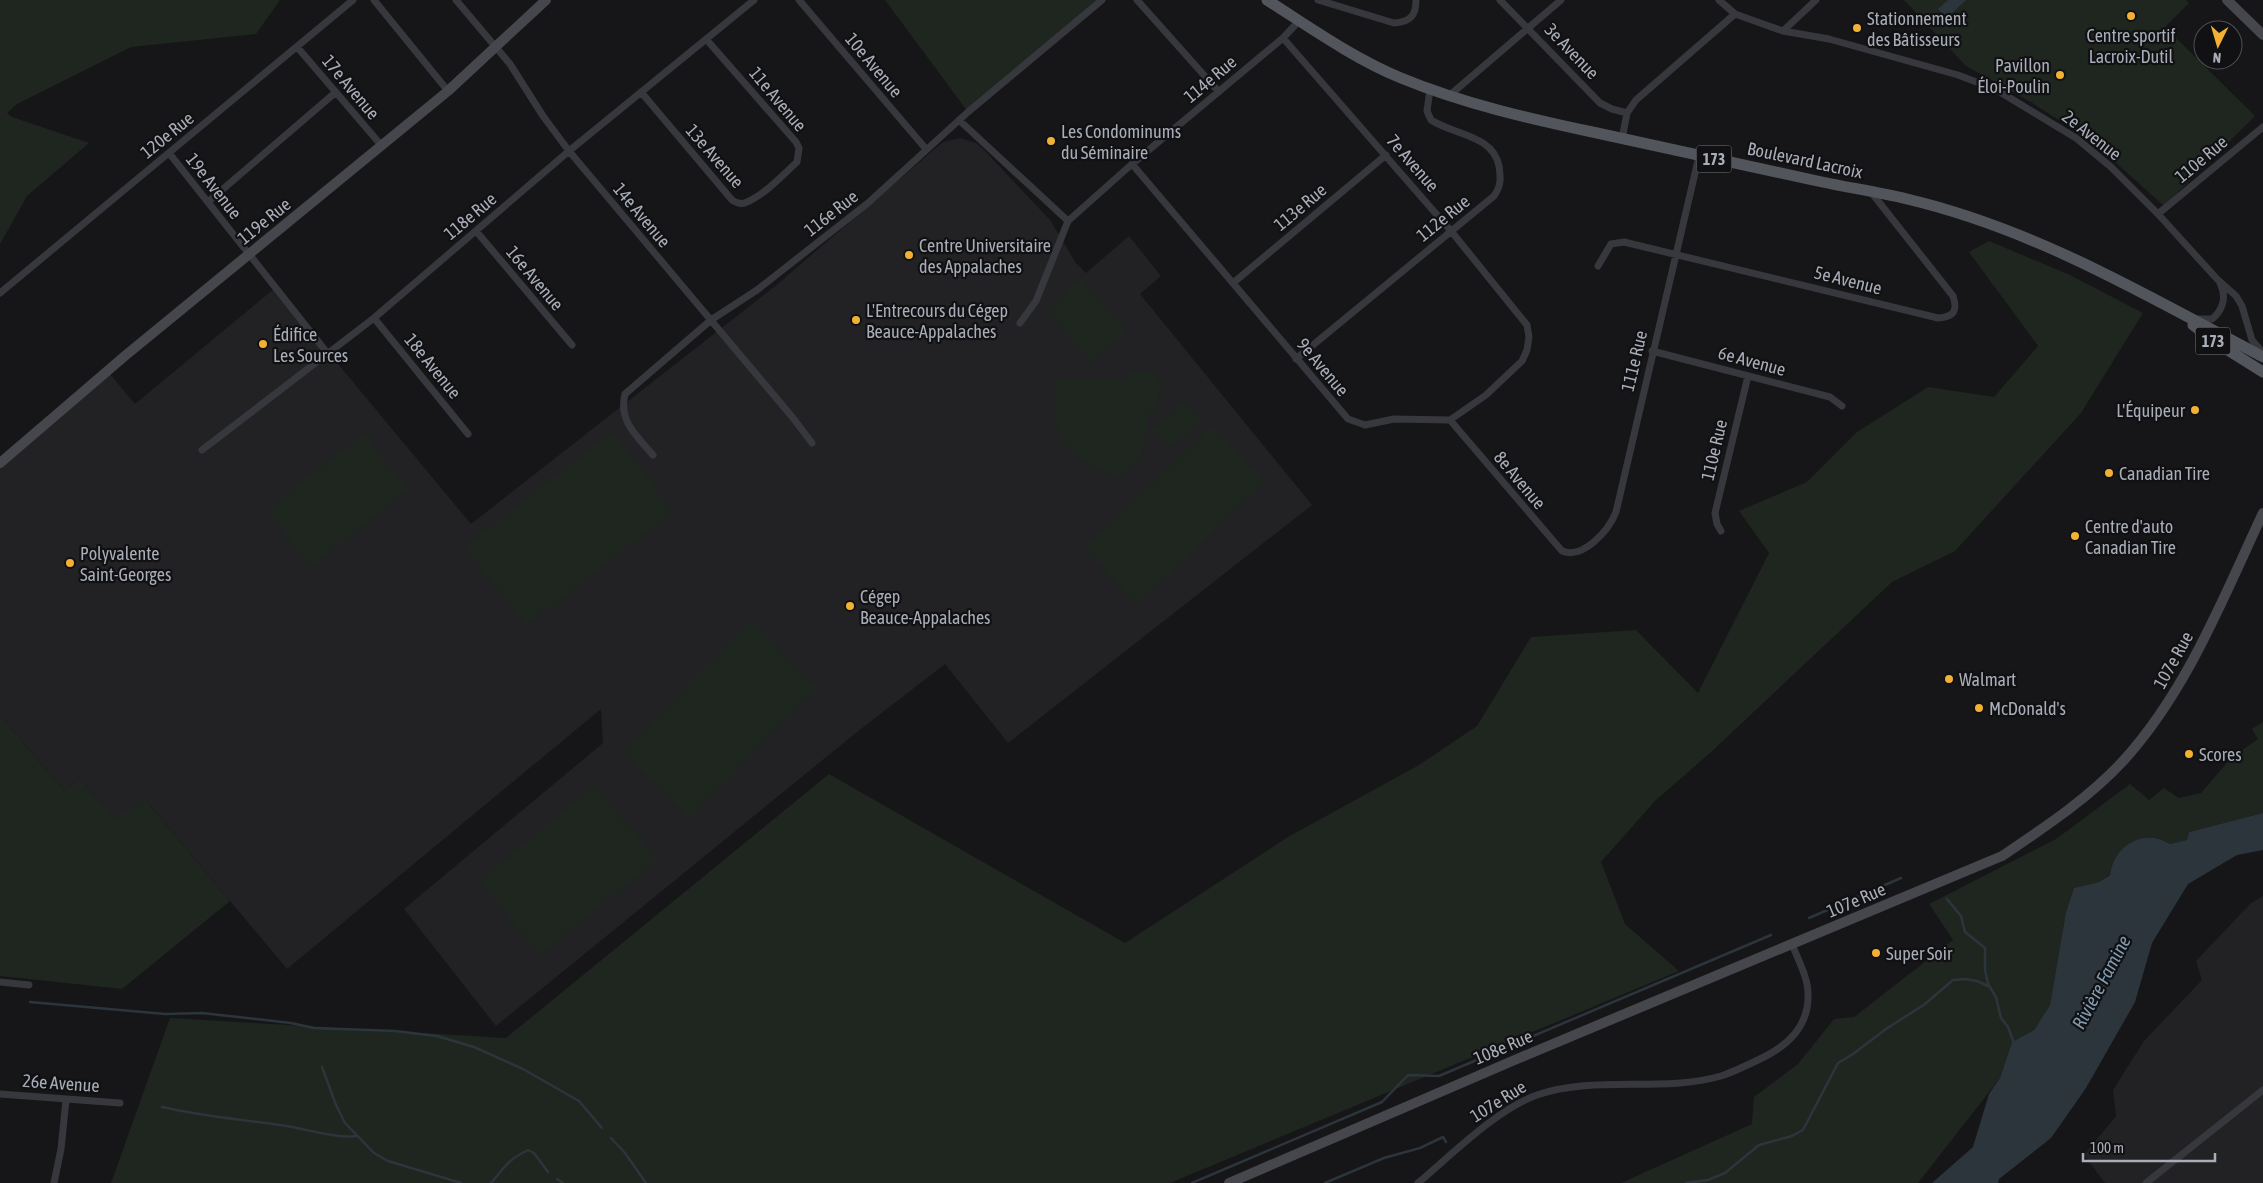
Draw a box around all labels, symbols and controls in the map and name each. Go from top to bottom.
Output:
place label: Stationnement des Bâtisseurs [1867,8,1967,50]
marker: Centre sportif Lacroix-Dutil [2125,10,2137,22]
street label: 3e Avenue [1541,19,1603,83]
north arrow [2193,20,2243,70]
marker: Stationnement des Bâtisseurs [1851,22,1863,34]
place label: Centre sportif Lacroix-Dutil [2087,25,2175,67]
street label: 10e Avenue [841,29,907,101]
text: N [2212,50,2222,66]
street label: 17e Avenue [318,51,384,123]
street label: 114e Rue [1180,51,1240,107]
place label: Pavillon Éloi-Poulin [1977,55,2050,97]
street label: 11e Avenue [745,63,811,135]
marker: Pavillon Éloi-Poulin [2054,69,2066,81]
street label: 2e Avenue [2058,106,2126,164]
street label: 120e Rue [136,107,198,163]
street label: 13e Avenue [682,120,748,192]
place label: Les Condominums du Séminaire [1061,121,1181,163]
street label: 7e Avenue [1382,130,1444,196]
street label: 110e Rue [2171,131,2231,187]
marker: Les Condominums du Séminaire [1045,135,1057,147]
street label: Boulevard Lacroix [1745,138,1865,182]
road number: 173 [1696,146,1732,172]
street label: 19e Avenue [182,149,246,223]
street label: 14e Avenue [609,179,675,251]
street label: 113e Rue [1270,179,1330,235]
street label: 116e Rue [800,186,862,240]
street label: 118e Rue [440,188,500,244]
street label: 112e Rue [1412,190,1474,246]
street label: 119e Rue [233,193,295,249]
place label: Centre Universitaire des Appalaches [919,235,1051,277]
street label: 16e Avenue [502,242,568,314]
marker: Centre Universitaire des Appalaches [903,249,915,261]
street label: 5e Avenue [1812,261,1884,299]
place label: L'Entrecours du Cégep Beauce-Appalaches [866,300,1008,342]
marker: L'Entrecours du Cégep Beauce-Appalaches [850,314,862,326]
place label: Édifice Les Sources [273,324,348,366]
street label: 111e Rue [1617,328,1651,394]
road number: 173 [2196,328,2230,354]
street label: 18e Avenue [400,329,466,403]
street label: 9e Avenue [1293,334,1353,400]
marker: Édifice Les Sources [257,338,269,350]
street label: 6e Avenue [1716,342,1788,380]
place label: L'Équipeur [2116,400,2186,421]
marker: L'Équipeur [2189,404,2201,416]
street label: 110e Rue [1697,417,1731,483]
street label: 8e Avenue [1490,447,1550,513]
place label: Canadian Tire [2119,463,2210,484]
marker: Canadian Tire [2103,467,2115,479]
place label: Centre d'auto Canadian Tire [2085,516,2176,558]
marker: Centre d'auto Canadian Tire [2069,530,2081,542]
place label: Polyvalente Saint-Georges [80,543,171,585]
marker: Polyvalente Saint-Georges [64,557,76,569]
place label: Cégep Beauce-Appalaches [860,586,990,628]
marker: Cégep Beauce-Appalaches [844,600,856,612]
street label: 107e Rue [2149,628,2197,692]
place label: Walmart [1959,669,2016,690]
marker: Walmart [1943,673,1955,685]
place label: McDonald's [1989,698,2066,719]
marker: McDonald's [1973,702,1985,714]
place label: Scores [2199,744,2242,765]
marker: Scores [2183,748,2195,760]
street label: 107e Rue [1823,878,1889,922]
water label: Rivière Famine [2067,931,2135,1033]
place label: Super Soir [1886,943,1953,964]
marker: Super Soir [1870,947,1882,959]
street label: 108e Rue [1470,1025,1536,1069]
street label: 26e Avenue [22,1070,100,1096]
street label: 107e Rue [1466,1076,1530,1126]
scale bar [2083,1130,2216,1162]
text: 100 m [2090,1139,2124,1156]

